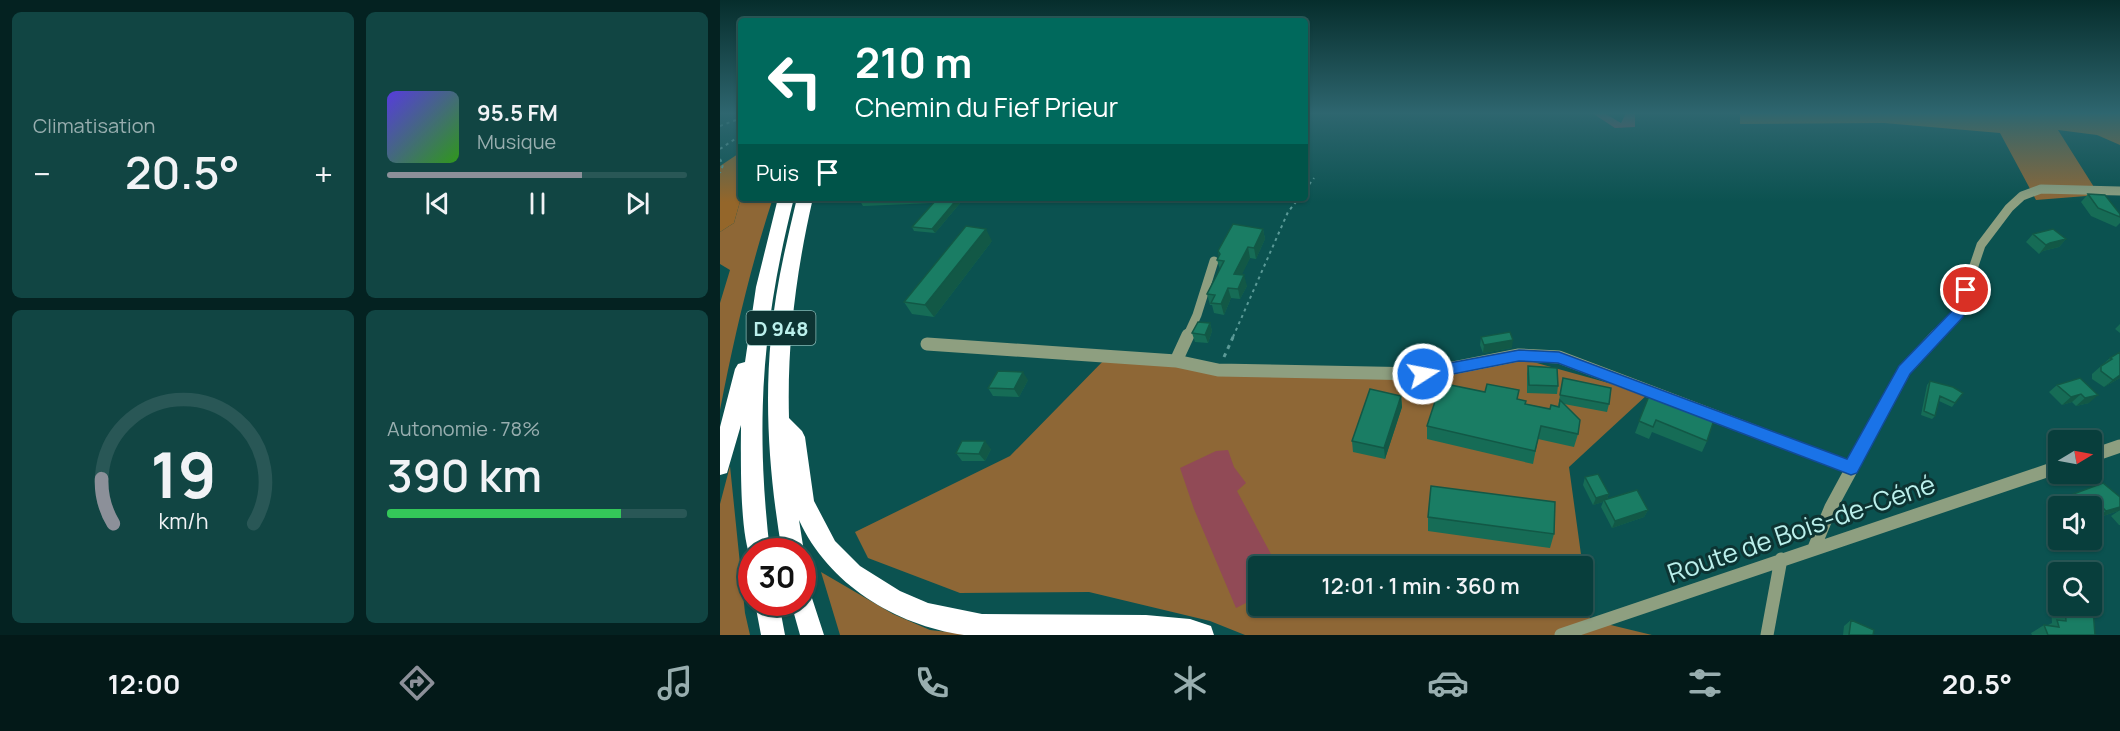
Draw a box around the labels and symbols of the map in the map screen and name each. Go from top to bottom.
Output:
pin [1940,264,1991,315]
road number: D 948 [746,311,816,345]
position arrow [1391,342,1455,406]
north arrow [2048,430,2102,484]
street label: Route de Bois-de-Céné [1662,465,1940,591]
speed limit sign: 30 [738,538,816,616]

